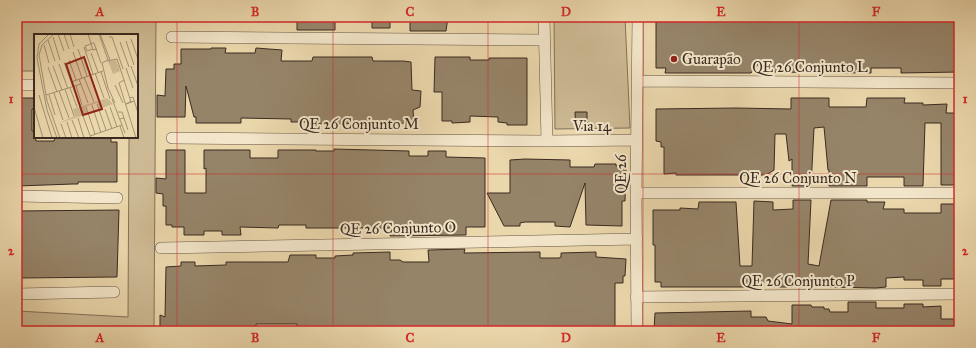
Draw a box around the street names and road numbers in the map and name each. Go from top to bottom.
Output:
street label: QE 26 Conjunto L [752,58,868,76]
street label: QE 26 Conjunto M [299,115,419,133]
street label: Via 14 [572,117,612,135]
street label: QE 26 [612,153,630,194]
street label: QE 26 Conjunto N [739,169,857,187]
street label: QE 26 Conjunto O [340,218,456,238]
street label: QE 26 Conjunto P [741,272,855,290]

